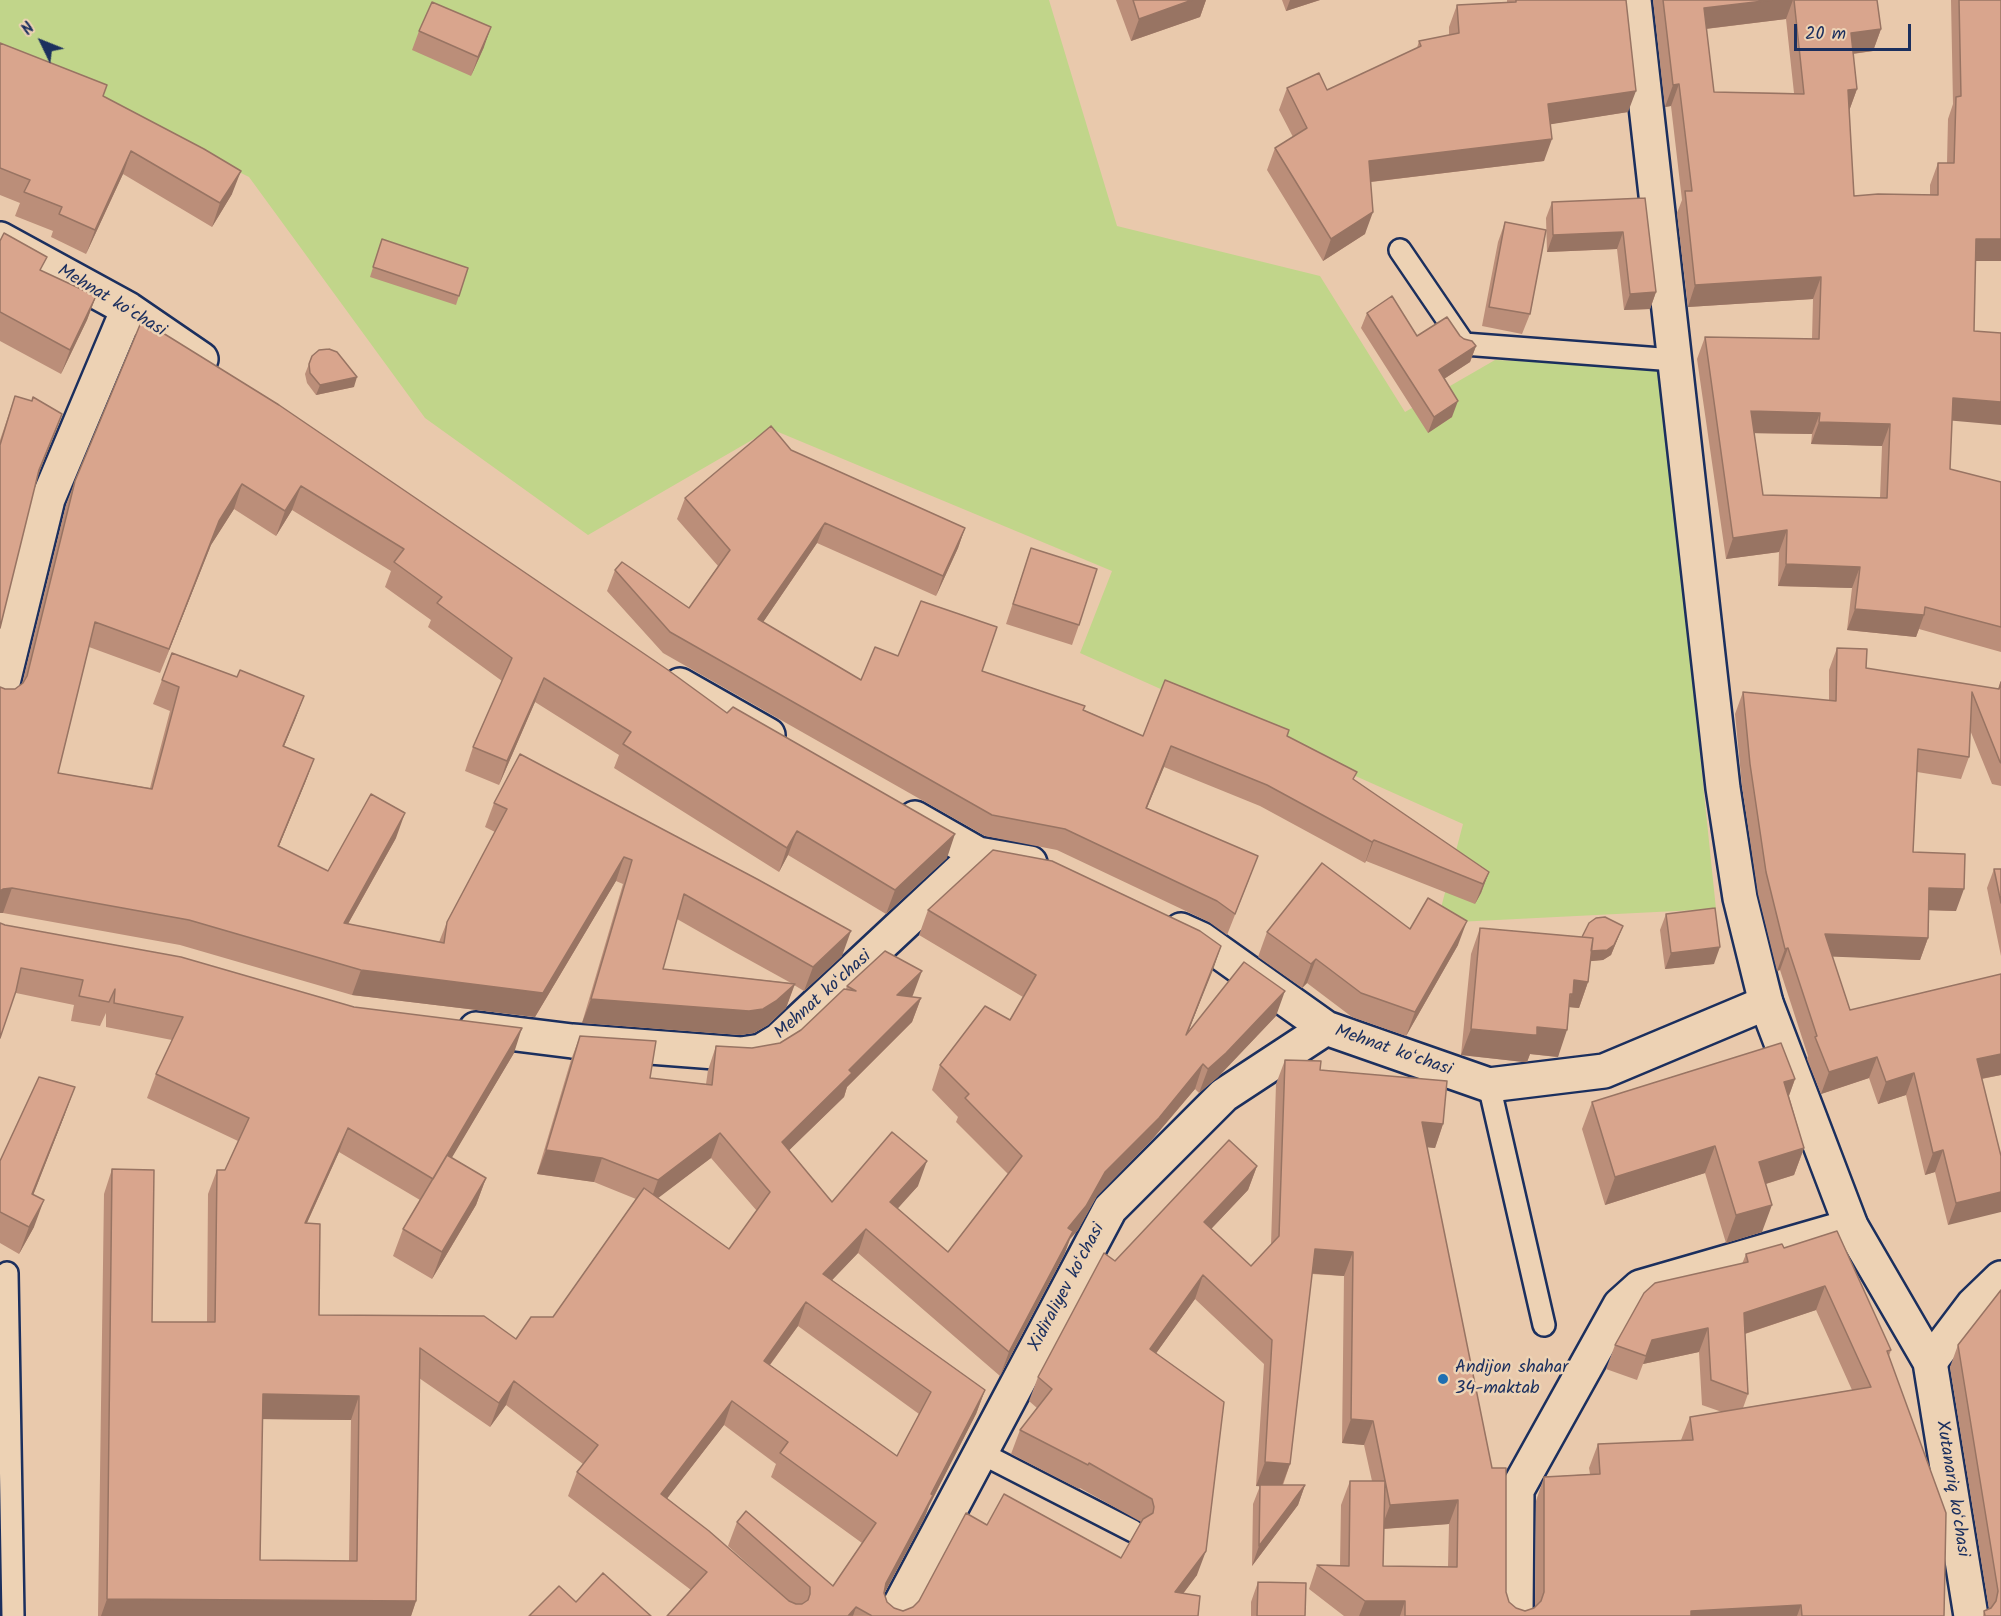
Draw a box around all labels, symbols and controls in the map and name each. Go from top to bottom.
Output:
north arrow [12,12,72,72]
scale bar [1797,12,1914,50]
text: N [16,17,41,42]
text: 20 m [1805,20,1846,49]
street label: Mehnat koʻchasi [53,261,169,343]
street label: Mehnat koʻchasi [771,947,877,1045]
street label: Mehnat koʻchasi [1331,1022,1455,1082]
street label: Xidiraliyev koʻchasi [1025,1220,1111,1356]
place label: Andijon shahar 34-maktab [1455,1358,1568,1400]
marker: Andijon shahar 34-maktab [1436,1372,1450,1386]
street label: Xutanariq koʻchasi [1930,1419,1972,1559]

